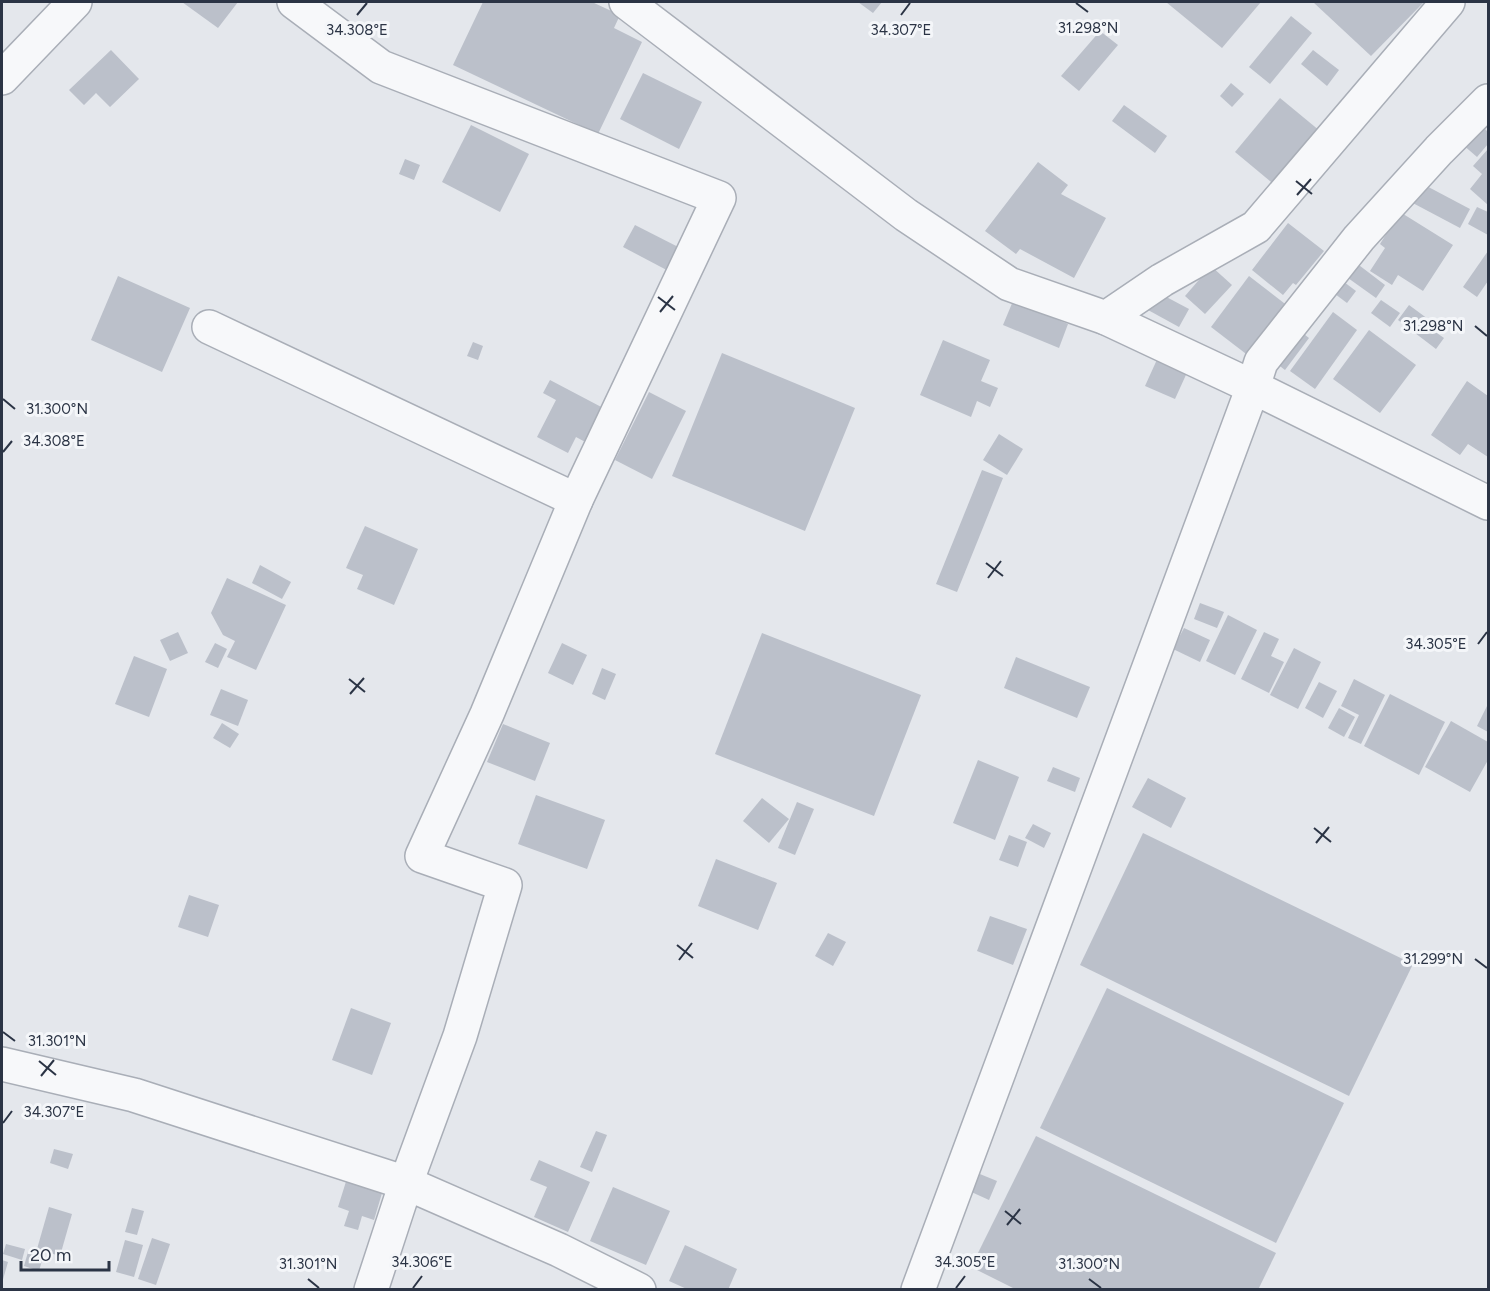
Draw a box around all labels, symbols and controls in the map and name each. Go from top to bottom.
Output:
text: 31.298°N [1058,19,1118,37]
text: 34.308°E [326,21,388,39]
text: 34.307°E [871,21,931,39]
text: 31.298°N [1403,317,1463,335]
text: 31.300°N [26,400,88,418]
text: 34.308°E [23,432,85,450]
text: 34.305°E [1405,635,1467,653]
text: 31.299°N [1403,950,1463,968]
text: 31.301°N [28,1032,86,1050]
text: 34.307°E [24,1103,84,1121]
scale bar [21,1234,110,1272]
text: 20 m [30,1244,71,1266]
text: 34.306°E [391,1253,453,1271]
text: 34.305°E [934,1253,996,1271]
text: 31.301°N [279,1255,337,1273]
text: 31.300°N [1058,1255,1120,1273]

